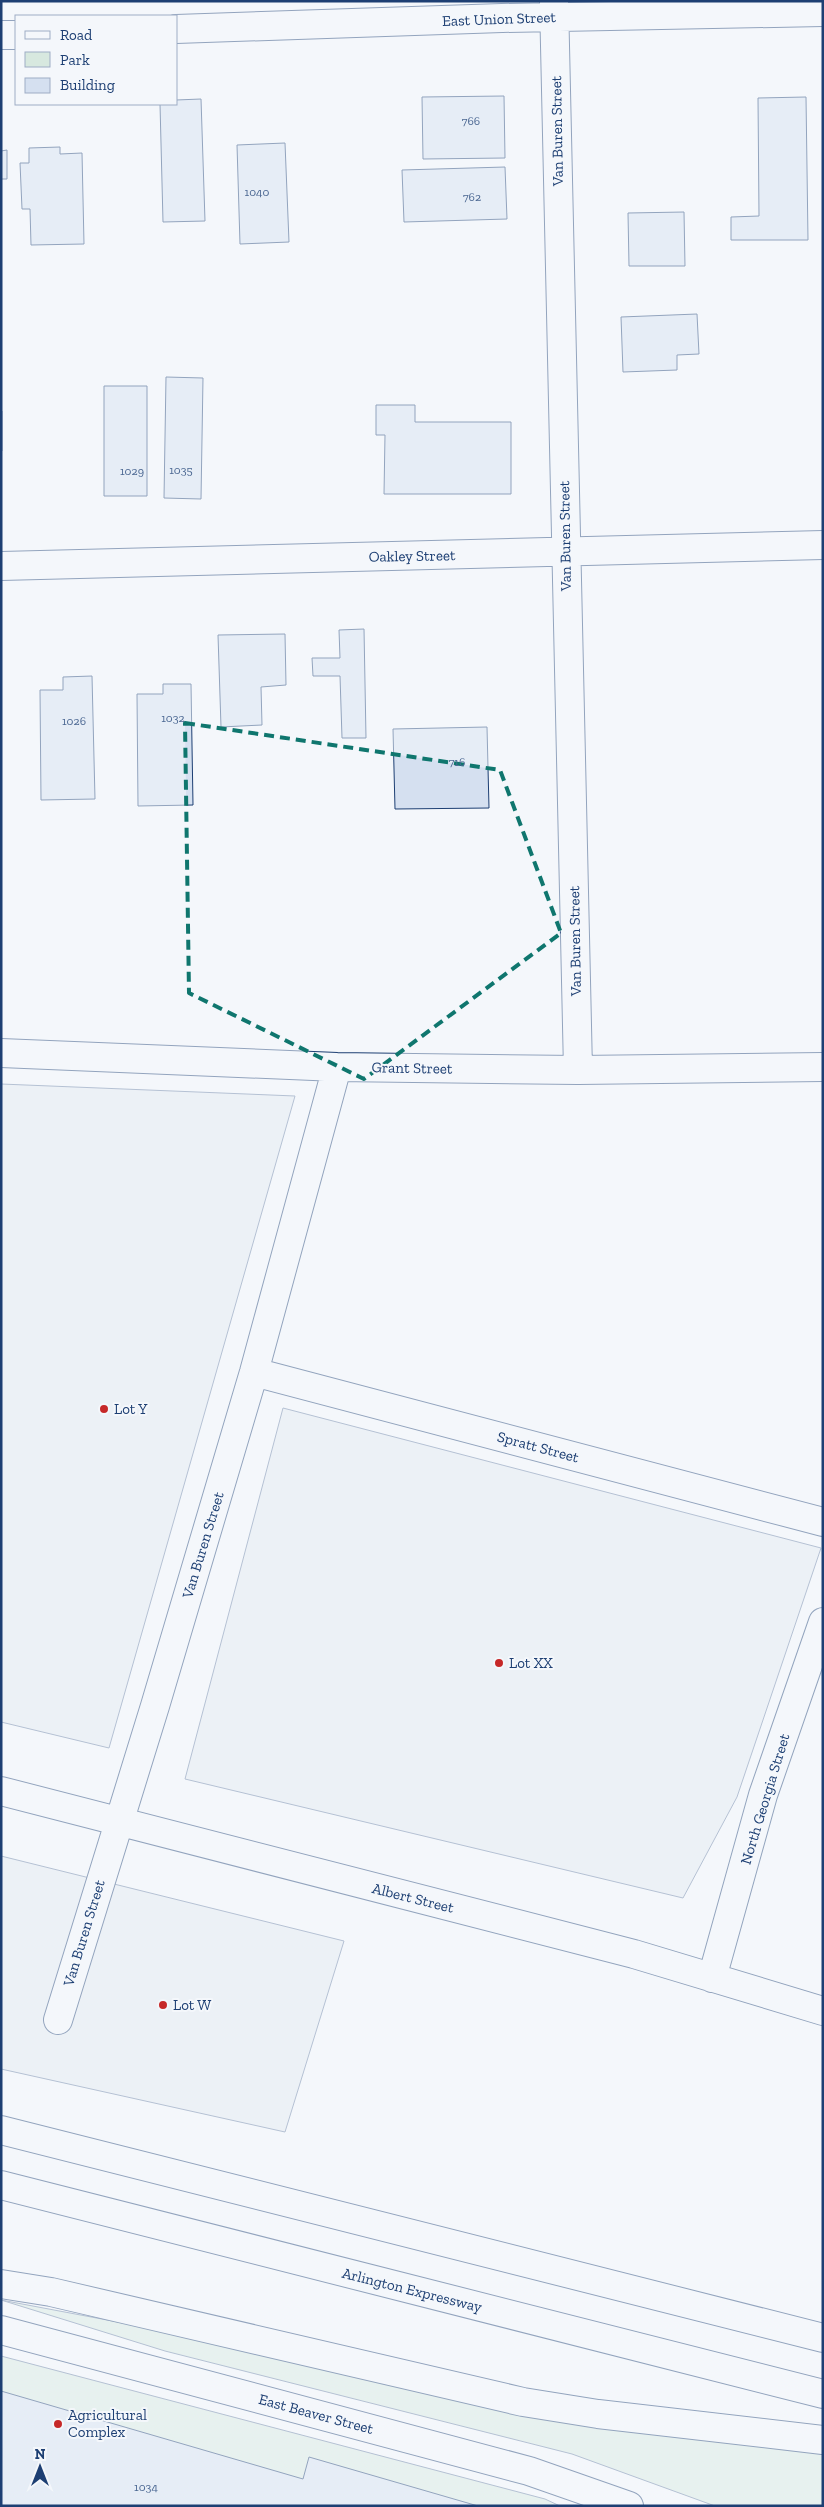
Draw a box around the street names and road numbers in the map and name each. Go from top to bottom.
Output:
street label: East Union Street [442,8,557,30]
street label: Van Buren Street [547,75,567,187]
street label: Van Buren Street [555,480,575,592]
street label: Oakley Street [368,546,456,566]
street label: Van Buren Street [565,885,585,997]
street label: Grant Street [371,1058,453,1078]
street label: Spratt Street [495,1427,581,1467]
street label: Van Buren Street [178,1489,228,1601]
street label: North Georgia Street [737,1731,794,1867]
street label: Van Buren Street [59,1877,109,1989]
street label: Albert Street [370,1879,456,1917]
street label: Arlington Expressway [340,2264,484,2316]
street label: East Beaver Street [257,2390,376,2438]

